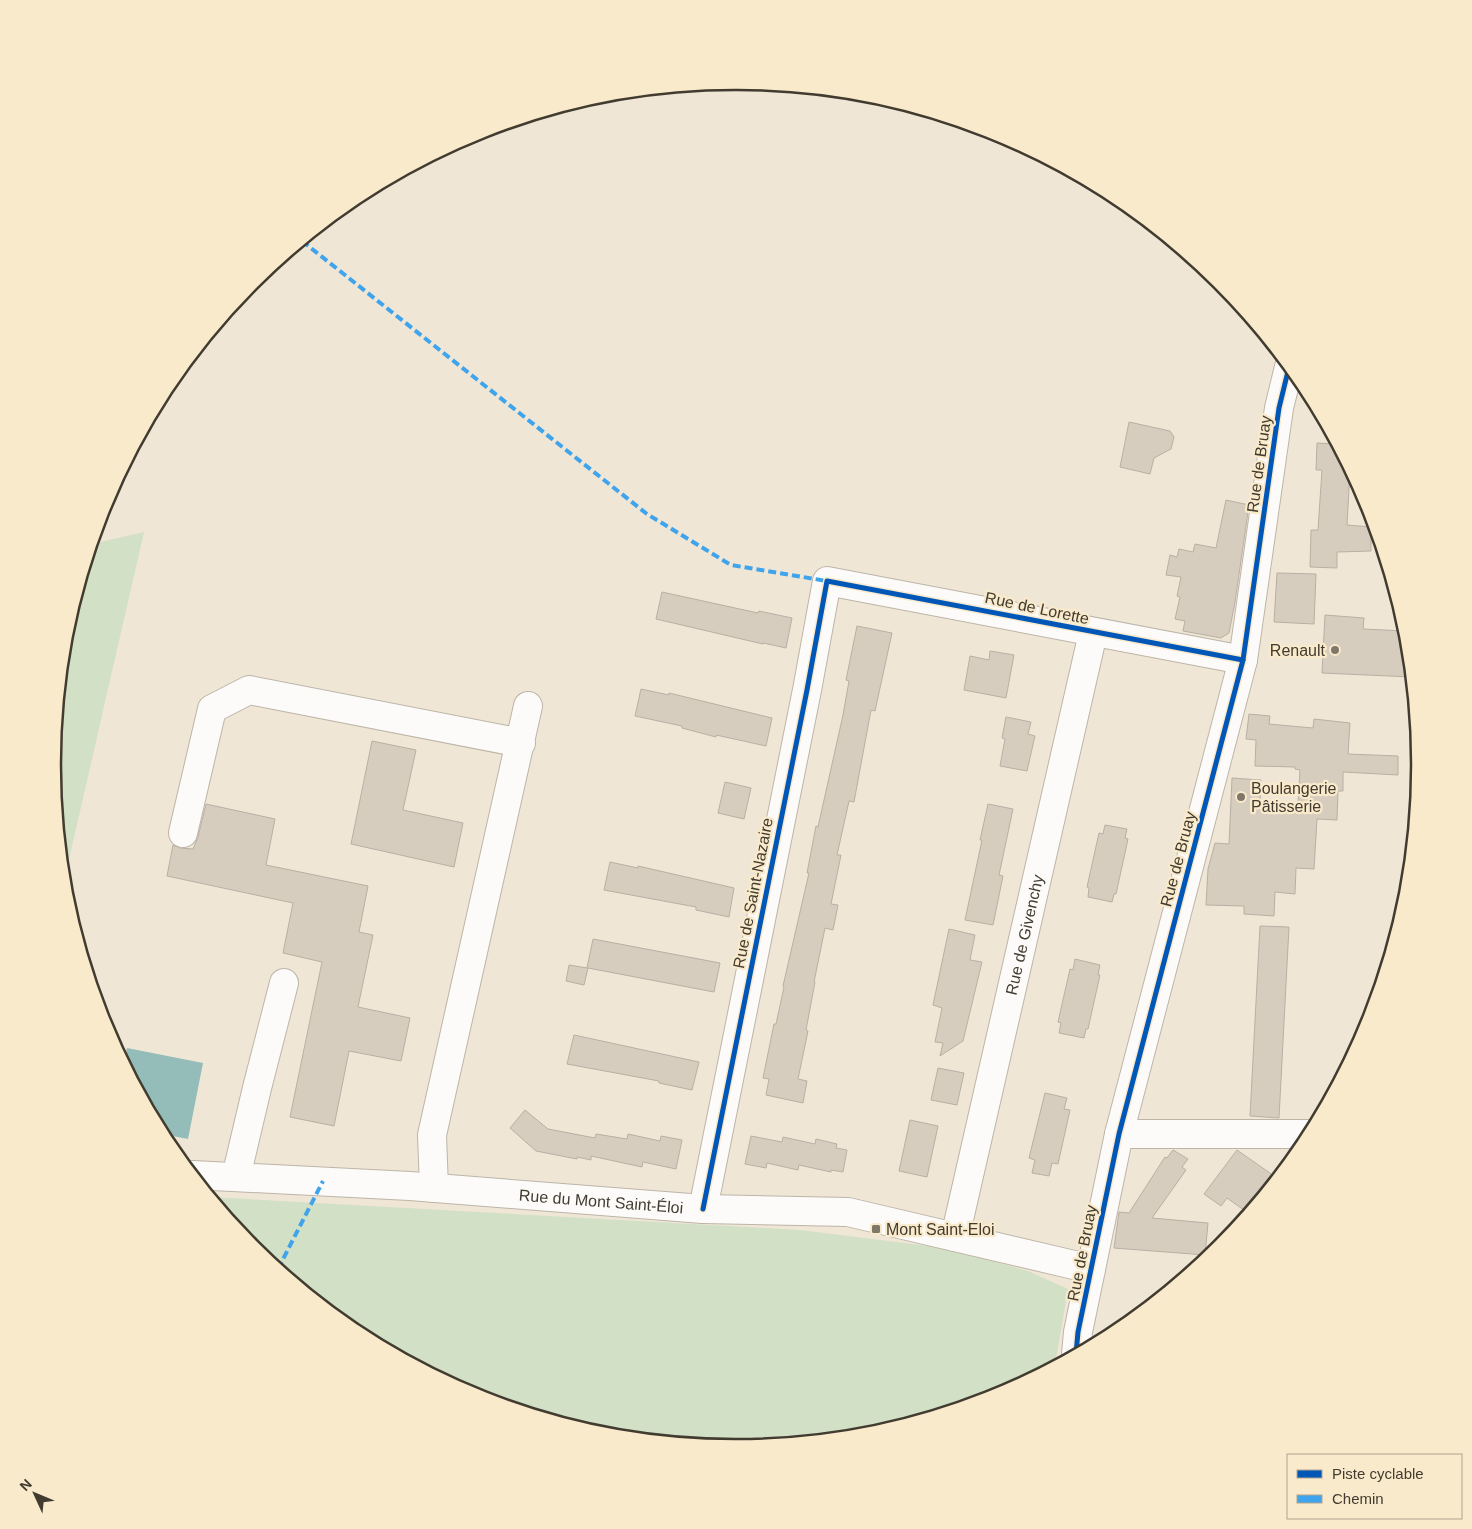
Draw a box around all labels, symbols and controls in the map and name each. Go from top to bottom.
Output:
street label: Rue de Bruay [1244,414,1274,514]
street label: Rue de Lorette [983,589,1091,627]
place label: Renault [1270,642,1326,659]
marker: Renault [1329,644,1341,656]
place label: Boulangerie Pâtisserie [1251,780,1337,815]
marker: Boulangerie Pâtisserie [1235,791,1247,803]
street label: Rue de Bruay [1157,810,1199,908]
street label: Rue de Saint-Nazaire [730,816,776,970]
street label: Rue de Givenchy [1002,873,1046,997]
street label: Rue du Mont Saint-Éloi [518,1186,684,1216]
street label: Rue de Bruay [1064,1203,1100,1303]
place label: Mont Saint-Eloi [886,1221,995,1238]
marker: Mont Saint-Eloi [870,1223,882,1235]
legend [1287,1454,1462,1519]
text: Piste cyclable [1332,1465,1424,1482]
north arrow [10,1469,60,1519]
text: N [16,1476,35,1494]
text: Chemin [1332,1490,1384,1507]

